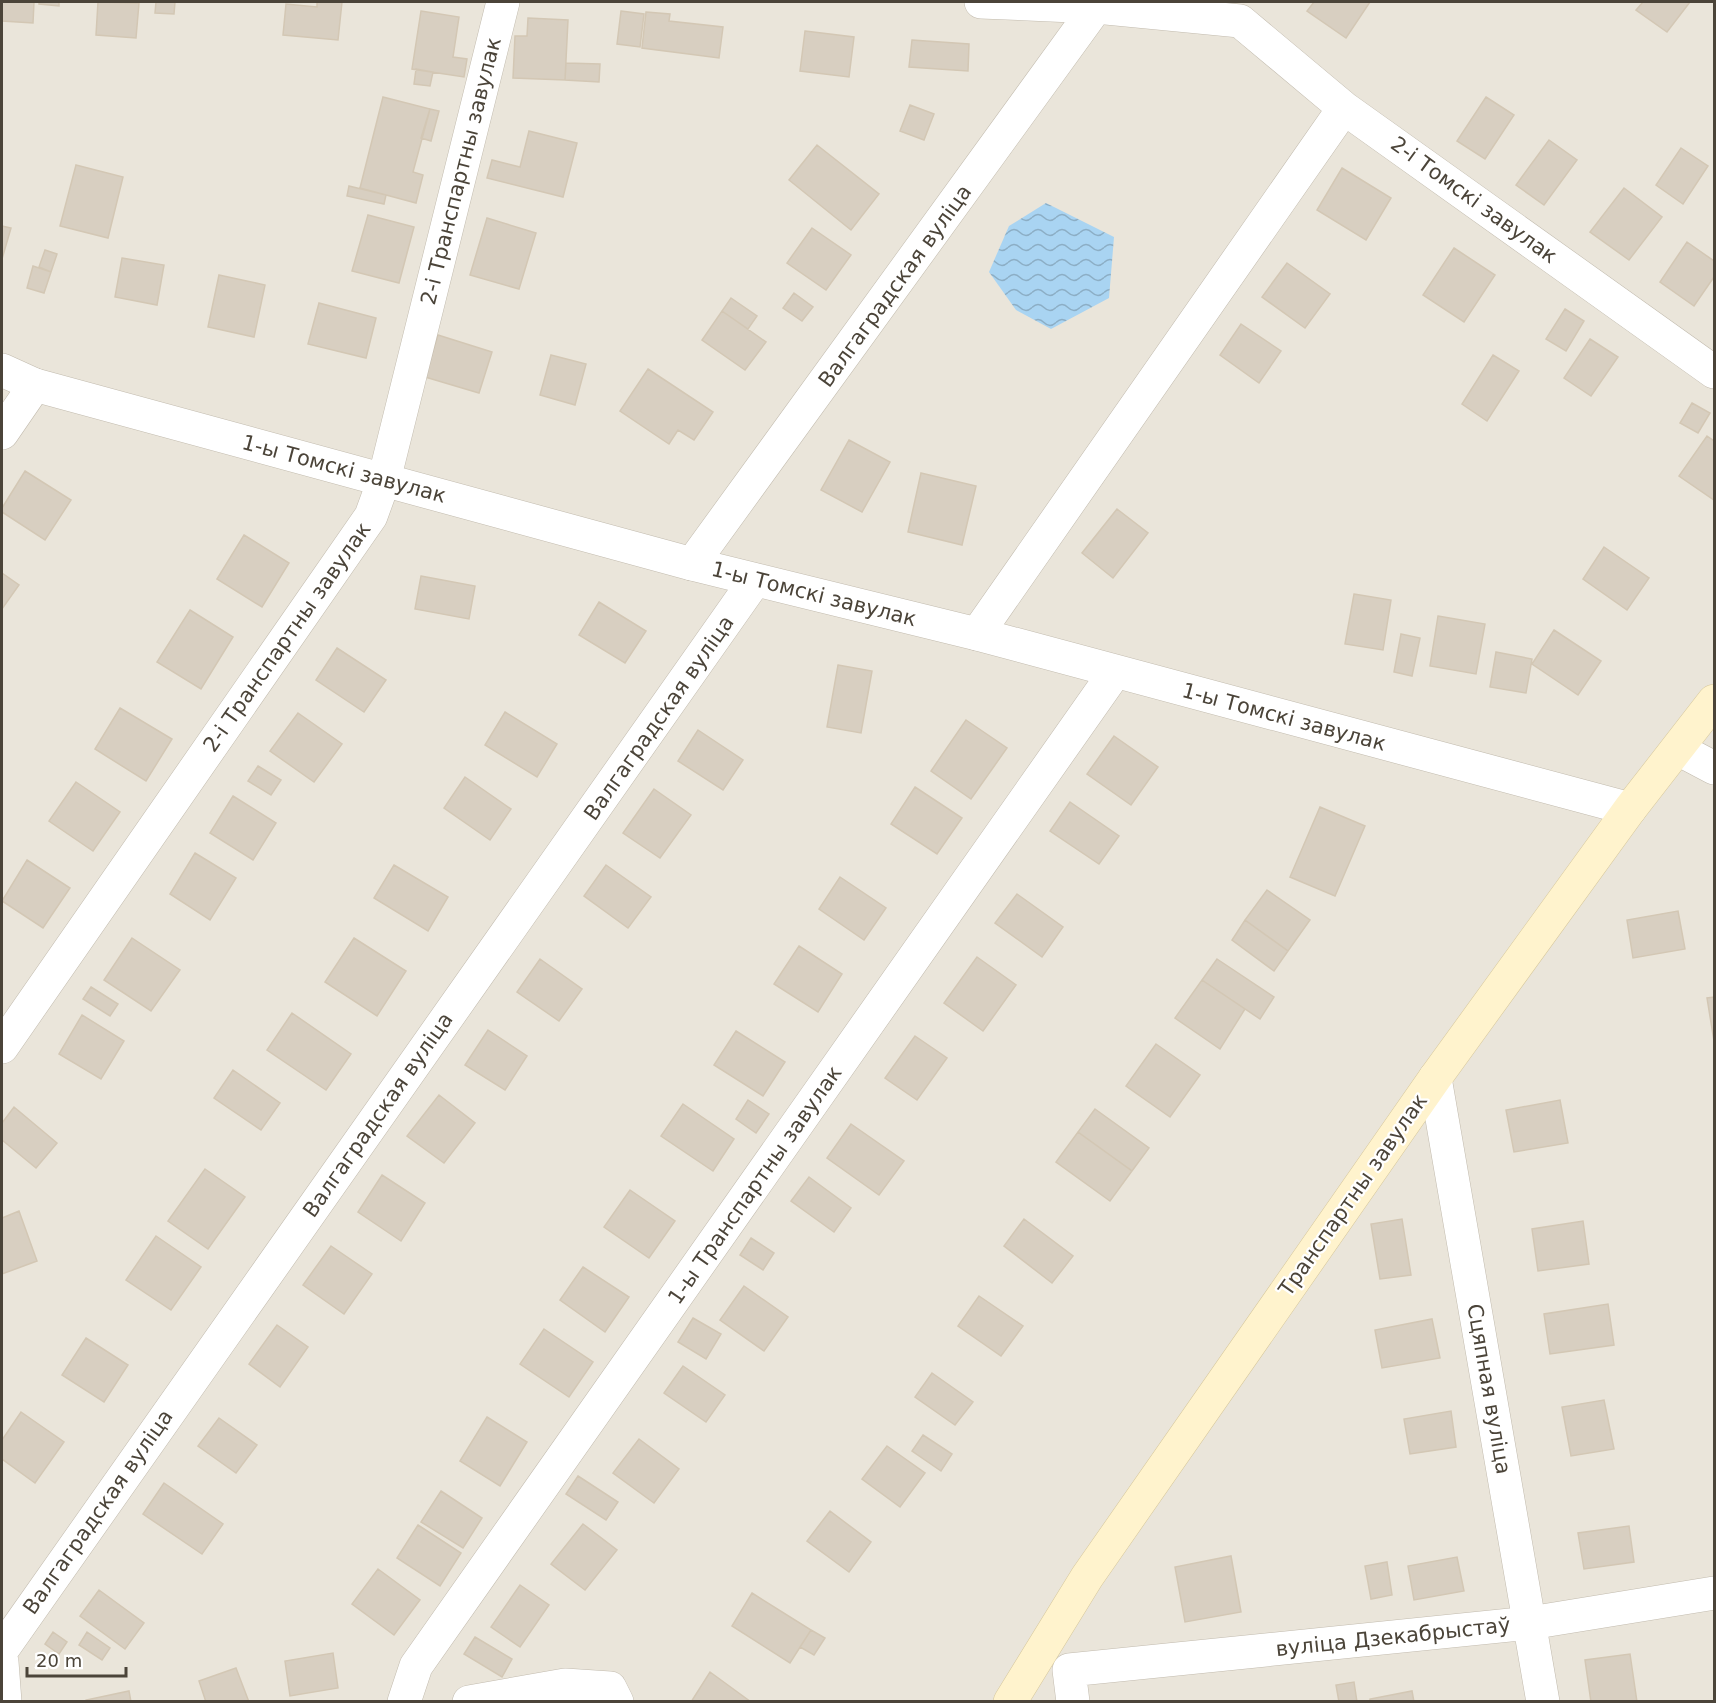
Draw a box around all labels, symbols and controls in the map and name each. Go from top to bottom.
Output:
street label: 2-і Транспартны завулак [416,35,506,307]
street label: 2-і Томскі завулак [1386,132,1562,268]
street label: Валгаградская вуліца [814,180,976,392]
street label: 1-ы Томскі завулак [239,430,449,508]
street label: 2-і Транспартны завулак [198,518,376,756]
street label: 1-ы Томскі завулак [709,557,919,631]
street label: Валгаградская вуліца [579,611,739,825]
street label: 1-ы Томскі завулак [1179,678,1389,756]
street label: Валгаградская вуліца [298,1008,458,1222]
street label: 1-ы Транспартны завулак [663,1061,847,1309]
street label: Транспартны завулак [1273,1089,1432,1302]
street label: Сцяпная вуліца [1462,1302,1516,1476]
street label: Валгаградская вуліца [18,1405,178,1619]
street label: вуліца Дзекабрыстаў [1274,1613,1512,1661]
scale bar [27,1640,126,1678]
text: 20 m [36,1650,82,1671]

